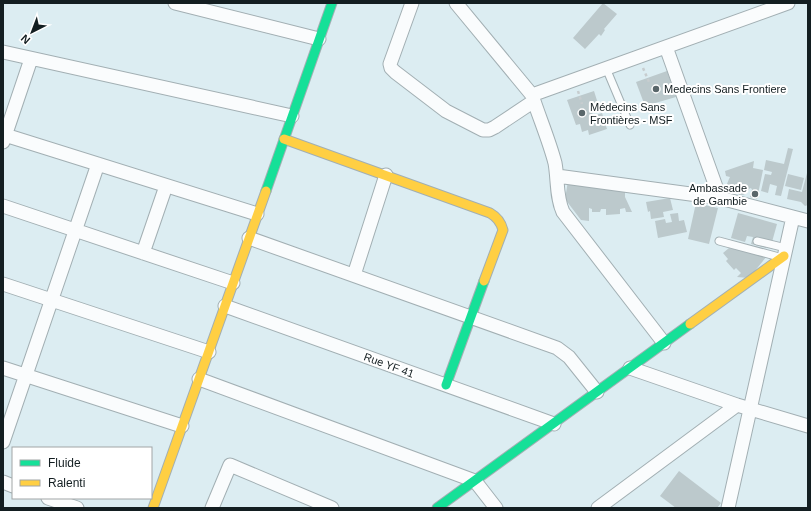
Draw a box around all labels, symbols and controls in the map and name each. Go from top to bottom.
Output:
north arrow [12,12,52,52]
text: N [18,32,32,47]
place label: Medecins Sans Frontiere [664,83,786,95]
marker: Medecins Sans Frontiere [651,84,661,94]
place label: Médecins Sans Frontières - MSF [590,101,673,126]
marker: Médecins Sans Frontières - MSF [577,108,587,118]
place label: Ambassade de Gambie [689,182,747,207]
marker: Ambassade de Gambie [750,189,760,199]
street label: Rue YF 41 [362,350,416,380]
legend [12,447,152,499]
text: Fluide [48,456,81,470]
text: Ralenti [48,476,85,490]

